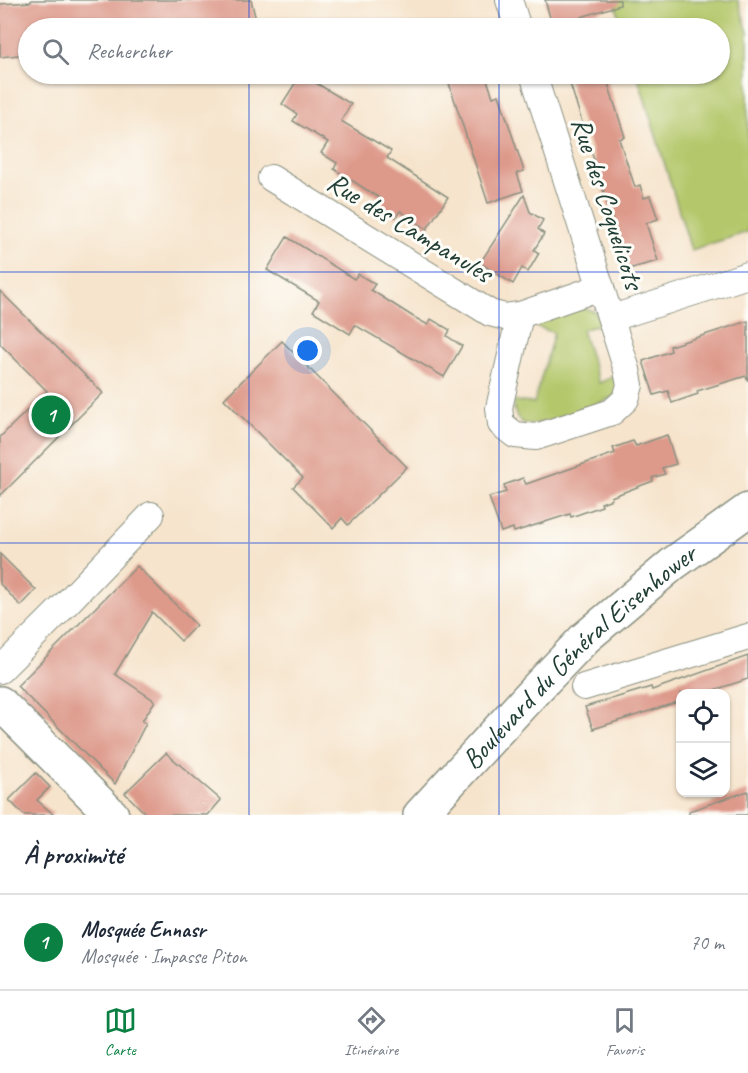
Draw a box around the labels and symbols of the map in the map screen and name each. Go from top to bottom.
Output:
street label: Rue des Coquelicots [564,113,653,296]
street label: Rue des Campanules [321,164,501,291]
your location [293,336,322,365]
pin: 1 [32,392,70,438]
street label: Boulevard du Général Eisenhower [454,534,705,776]

